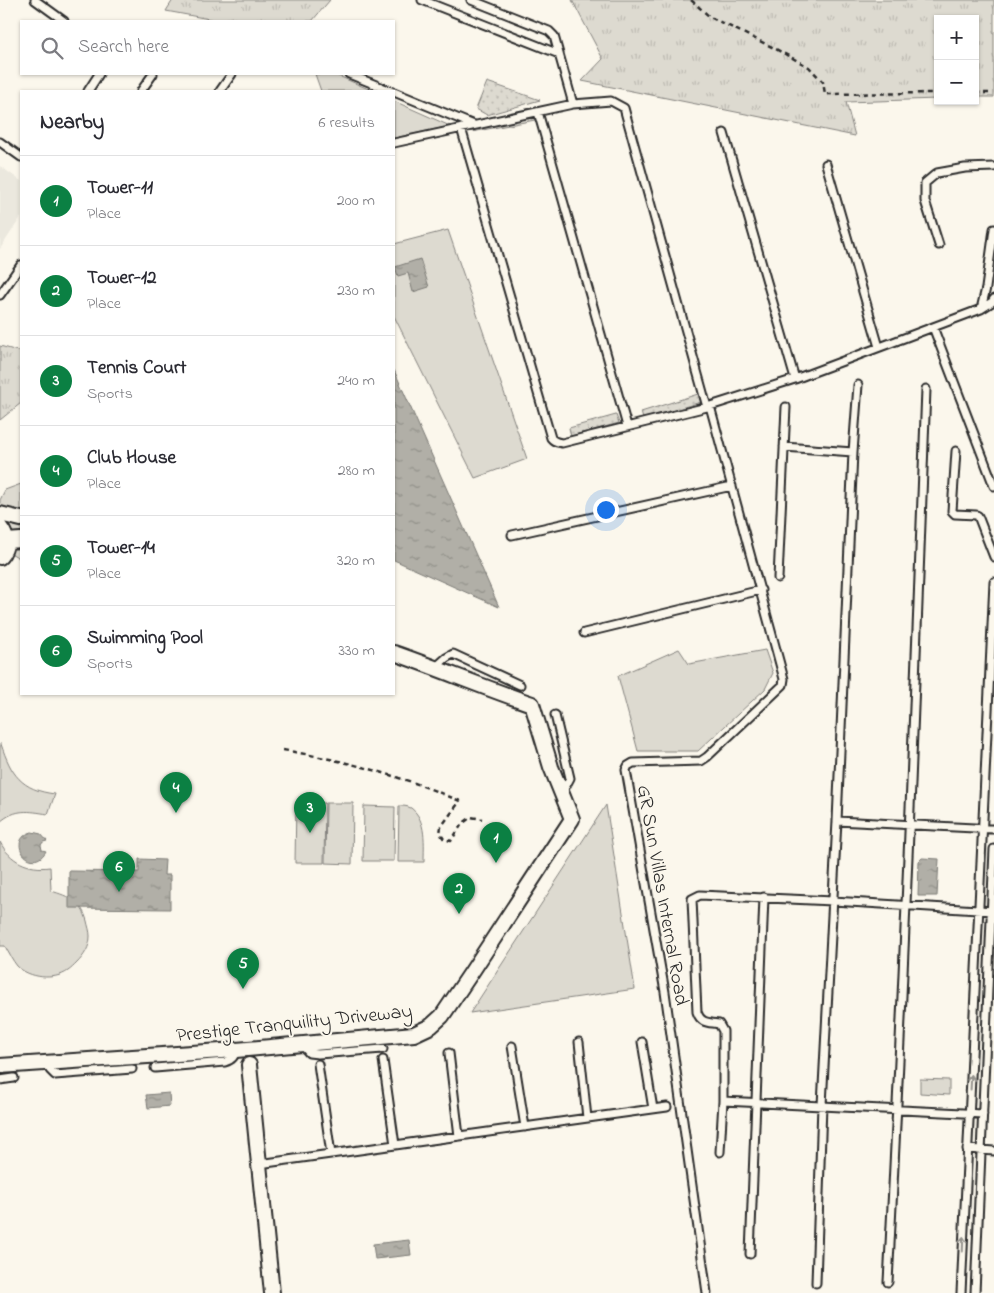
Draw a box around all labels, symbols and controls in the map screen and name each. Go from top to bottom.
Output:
map controls [934,15,979,105]
button: + [934,15,979,60]
search box [20,20,395,75]
icon: search [38,34,66,62]
text: Search here [78,34,169,61]
button: − [934,60,979,105]
text: Nearby [40,108,104,138]
text: 6 results [318,111,375,135]
text: Tower-11 [87,175,153,202]
text: 1 [53,189,59,213]
text: 200 m [337,189,375,213]
text: Place [87,202,121,226]
text: Tower-12 [87,265,156,292]
text: 2 [52,279,60,303]
text: 230 m [337,279,375,303]
text: Place [87,292,121,316]
text: Tennis Court [87,355,186,382]
text: 3 [53,369,59,393]
text: 240 m [337,369,375,393]
text: Sports [87,382,133,406]
text: Club House [87,445,176,472]
text: 4 [53,459,59,483]
text: 280 m [338,459,375,483]
text: Place [87,472,121,496]
your location [593,497,619,523]
text: Tower-14 [87,535,155,562]
text: 5 [51,549,61,573]
text: 320 m [337,549,375,573]
text: Place [87,562,121,586]
text: Swimming Pool [87,625,203,652]
text: 6 [52,639,60,663]
text: 330 m [338,639,375,663]
text: Sports [87,652,133,676]
pin: 4 [160,772,192,813]
street label: GR Sun Villas Internal Road [628,783,695,1008]
pin: 3 [294,792,326,833]
pin: 1 [480,822,512,863]
pin: 6 [103,851,135,892]
pin: 2 [443,873,475,914]
pin: 5 [227,948,259,989]
street label: Prestige Tranquility Driveway [175,998,414,1052]
one-way arrow [966,1074,975,1090]
one-way arrow [958,1237,968,1253]

